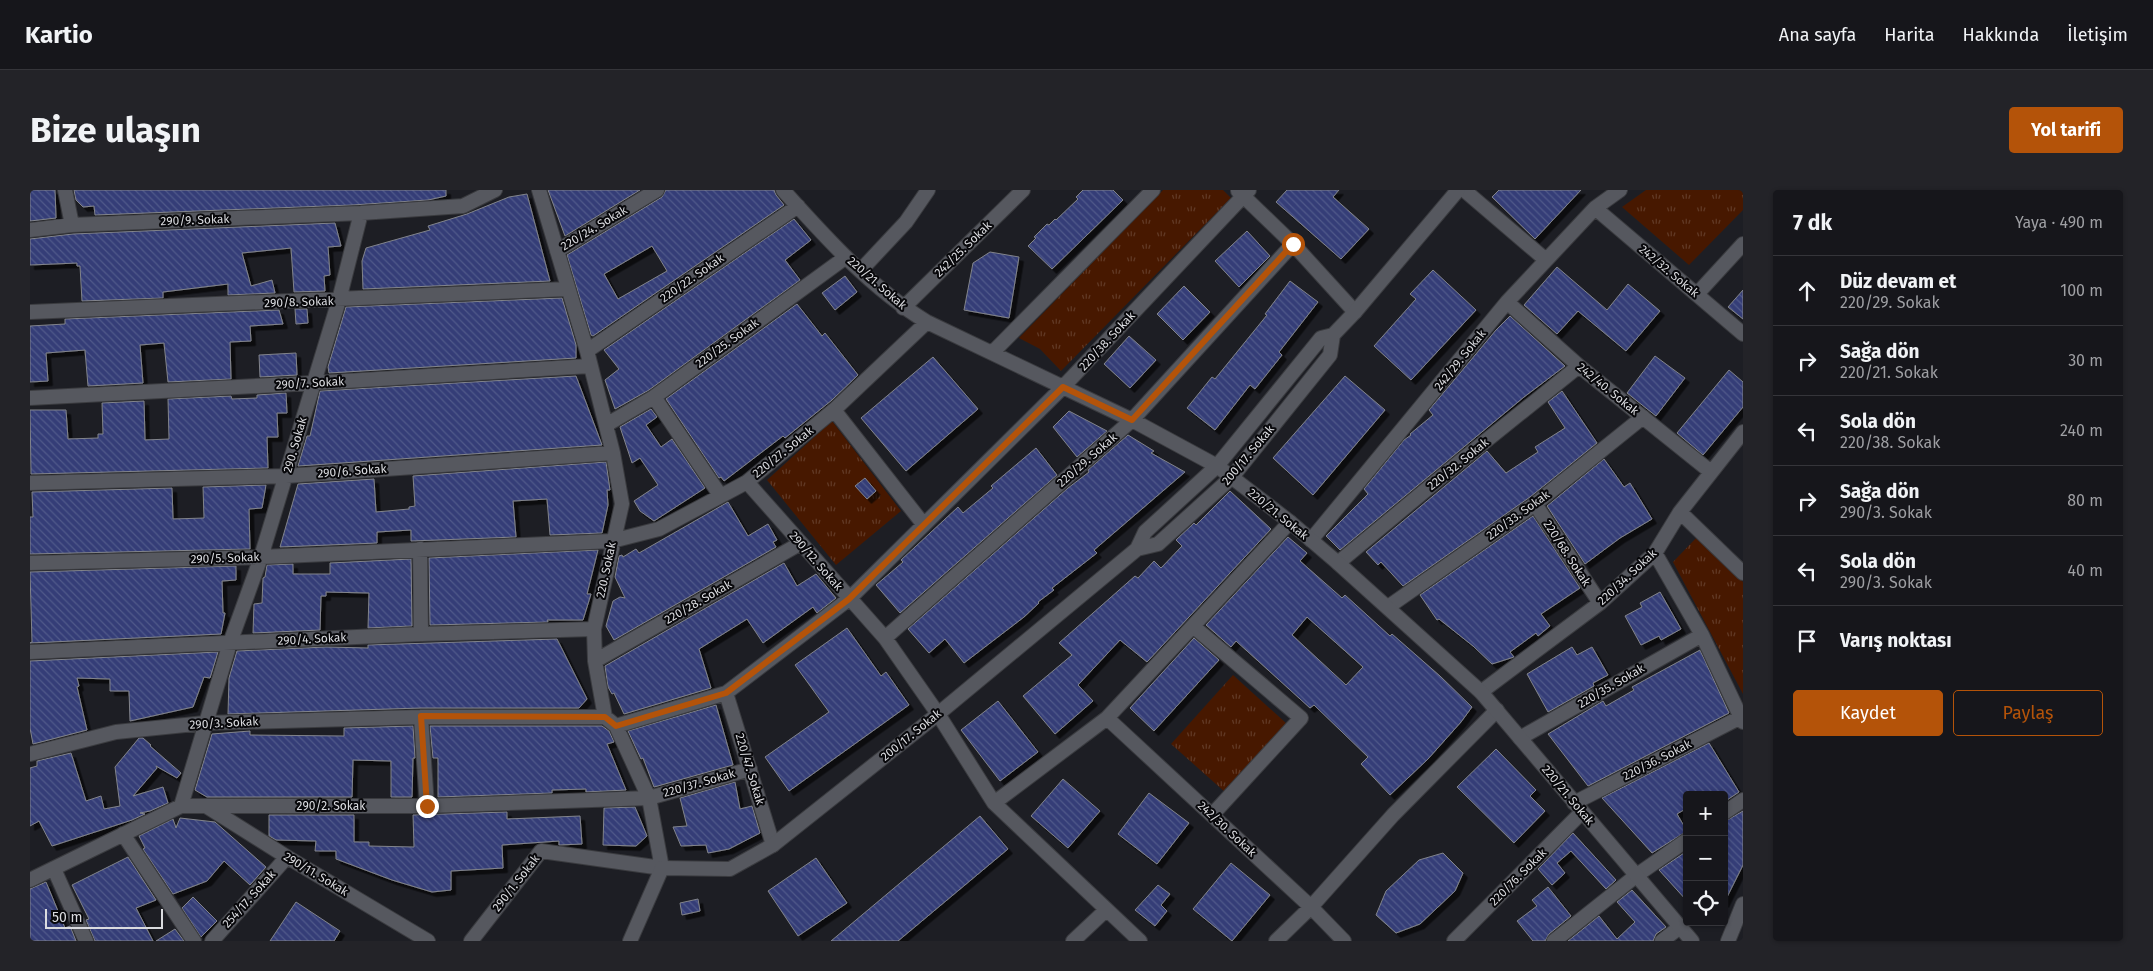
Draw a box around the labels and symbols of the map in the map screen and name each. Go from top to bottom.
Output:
street label: 220/24. Sokak [558,202,630,253]
street label: 290/9. Sokak [160,212,231,228]
street label: 242/25. Sokak [932,218,995,280]
route start [1282,233,1305,256]
street label: 242/32. Sokak [1636,242,1702,301]
street label: 220/22. Sokak [657,250,727,305]
street label: 220/21. Sokak [845,254,910,313]
street label: 290/8. Sokak [264,294,335,310]
street label: 220/38. Sokak [1076,308,1138,373]
street label: 220/25. Sokak [693,315,762,371]
street label: 242/29. Sokak [1431,326,1489,393]
street label: 242/40. Sokak [1575,360,1642,418]
street label: 290/7. Sokak [275,374,345,392]
street label: 290. Sokak [280,415,310,474]
street label: 200/17. Sokak [1219,422,1278,488]
street label: 220/27. Sokak [750,423,817,481]
street label: 220/29. Sokak [1054,430,1120,490]
street label: 220/32. Sokak [1425,435,1492,493]
street label: 290/6. Sokak [317,462,388,480]
street label: 220/21. Sokak [1245,485,1312,543]
street label: 220/33. Sokak [1484,487,1553,543]
street label: 220/68. Sokak [1541,517,1594,589]
street label: 290/12. Sokak [787,529,846,594]
street label: 220. Sokak [593,540,619,599]
street label: 220/34. Sokak [1595,546,1660,608]
street label: 290/5. Sokak [190,550,261,566]
street label: 220/28. Sokak [662,577,735,627]
street label: 290/4. Sokak [277,630,348,648]
street label: 220/35. Sokak [1575,661,1648,711]
street label: 200/17. Sokak [878,706,945,764]
street label: 290/3. Sokak [189,714,260,732]
street label: 220/47. Sokak [733,732,768,807]
street label: 220/36. Sokak [1620,736,1694,783]
street label: 220/21. Sokak [1539,762,1598,828]
street label: 220/37. Sokak [662,766,737,800]
route end [416,795,439,818]
street label: 242/30. Sokak [1195,798,1260,860]
street label: 290/2. Sokak [297,799,366,813]
street label: 220/76. Sokak [1487,845,1550,908]
street label: 290/11. Sokak [281,849,352,899]
street label: 290/1. Sokak [490,851,543,914]
street label: 254/17. Sokak [220,867,279,931]
scale bar [45,906,162,929]

